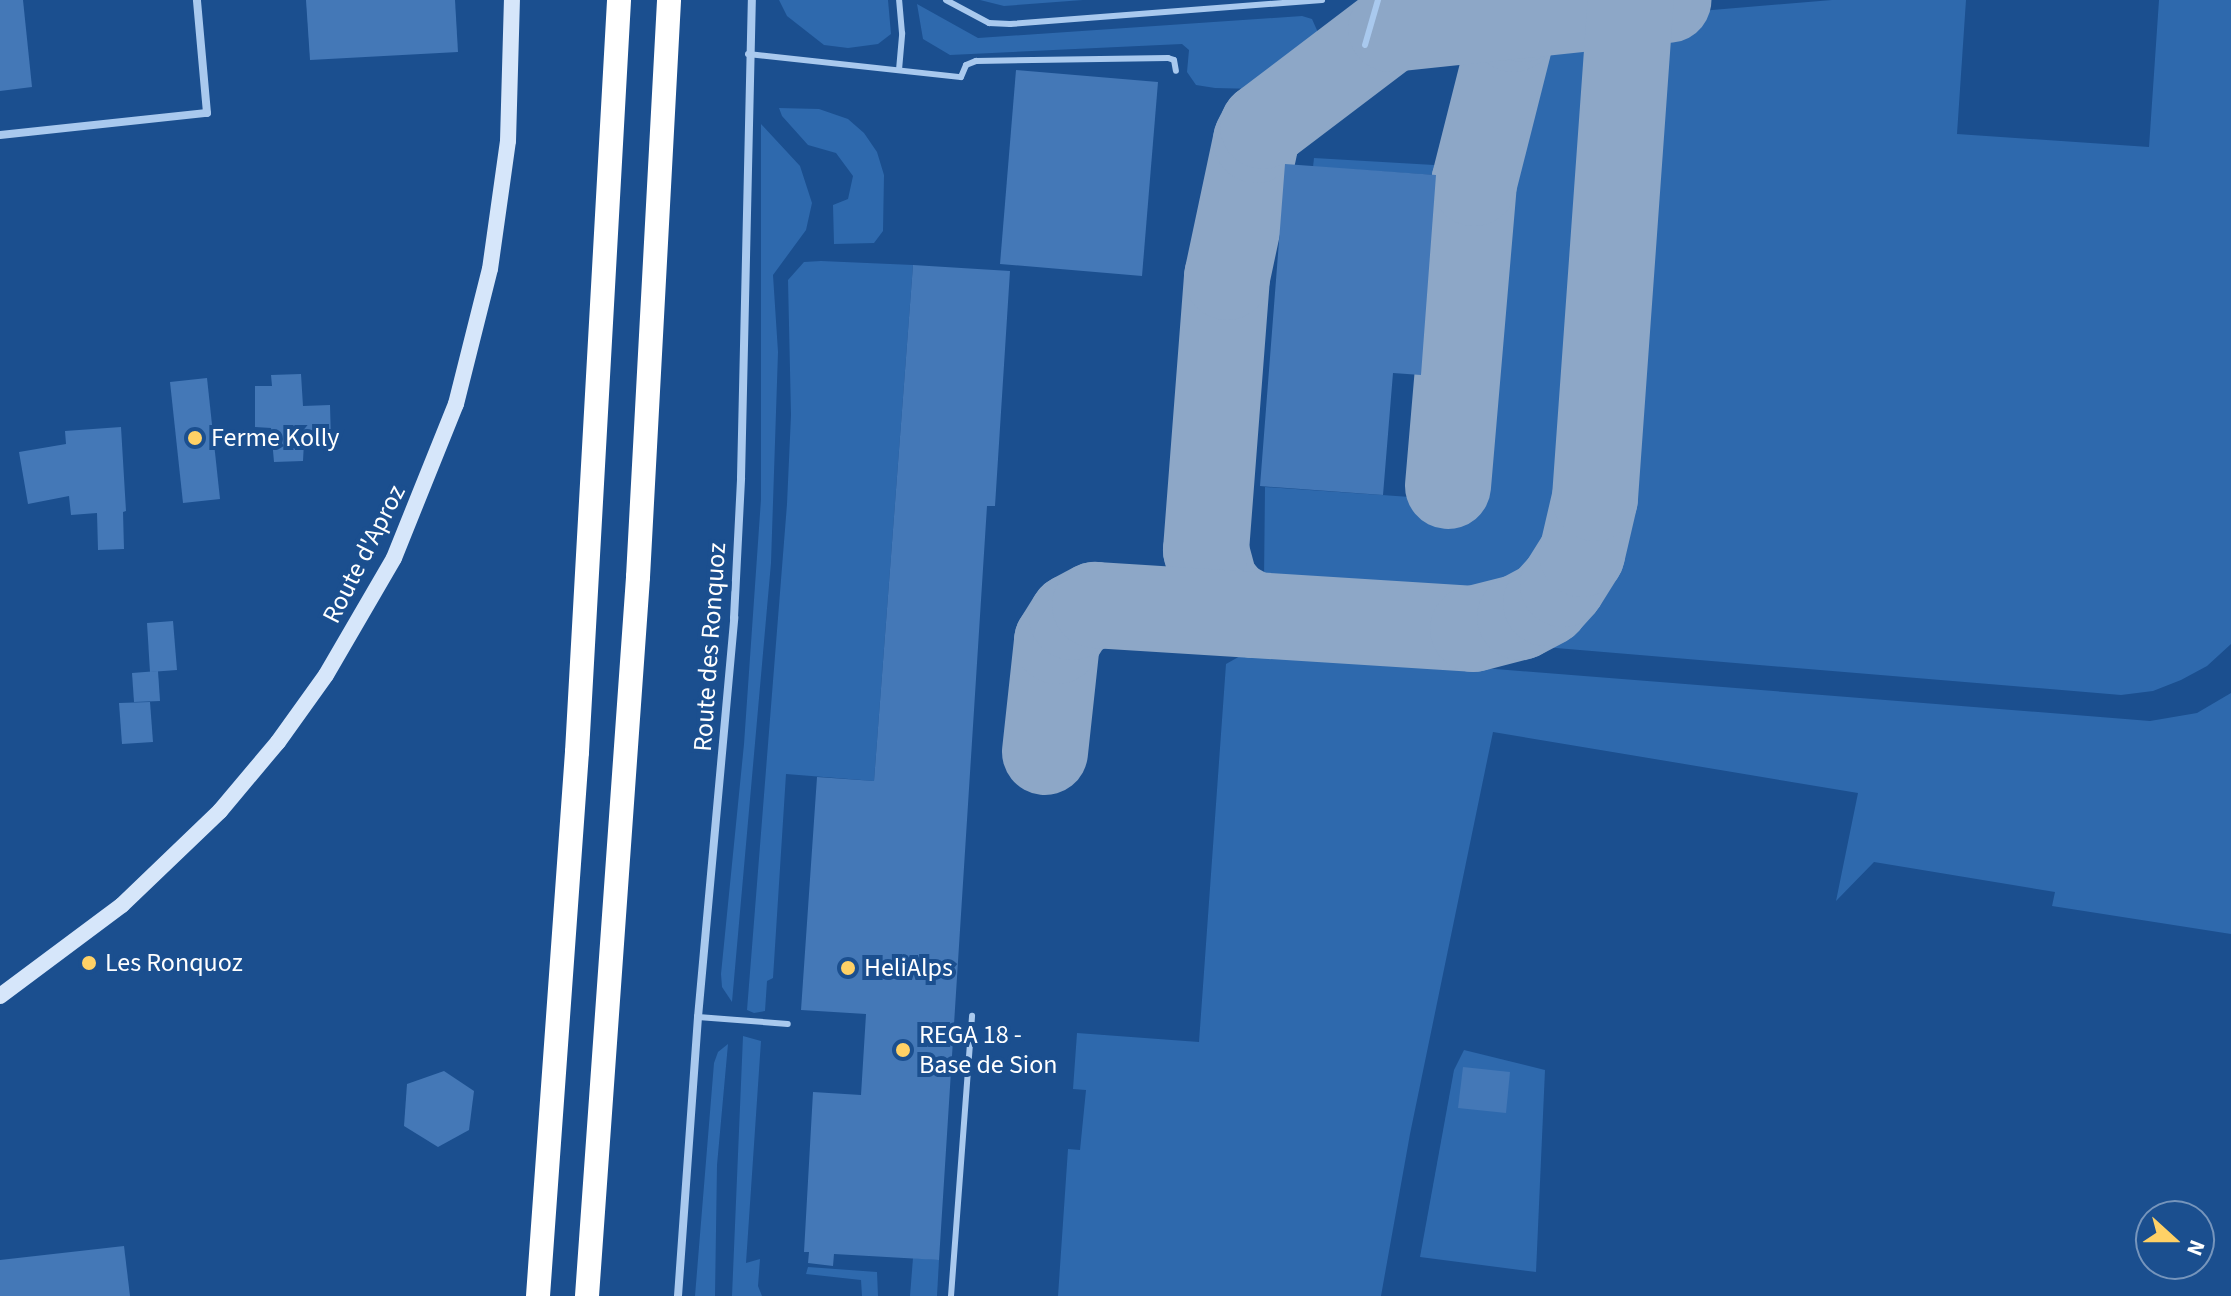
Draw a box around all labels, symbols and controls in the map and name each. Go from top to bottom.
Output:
place label: Ferme Kolly [211,422,339,454]
marker: Ferme Kolly [186,429,204,447]
street label: Route d'Aproz [316,480,412,628]
street label: Route des Ronquoz [687,542,733,752]
place label: Les Ronquoz [105,947,243,979]
place label: HeliAlps [864,952,953,984]
marker: Les Ronquoz [80,954,98,972]
marker: HeliAlps [839,959,857,977]
place label: REGA 18 - Base de Sion [919,1019,1058,1080]
marker: REGA 18 - Base de Sion [894,1041,912,1059]
north arrow [2135,1200,2215,1280]
text: N [2178,1235,2213,1260]

